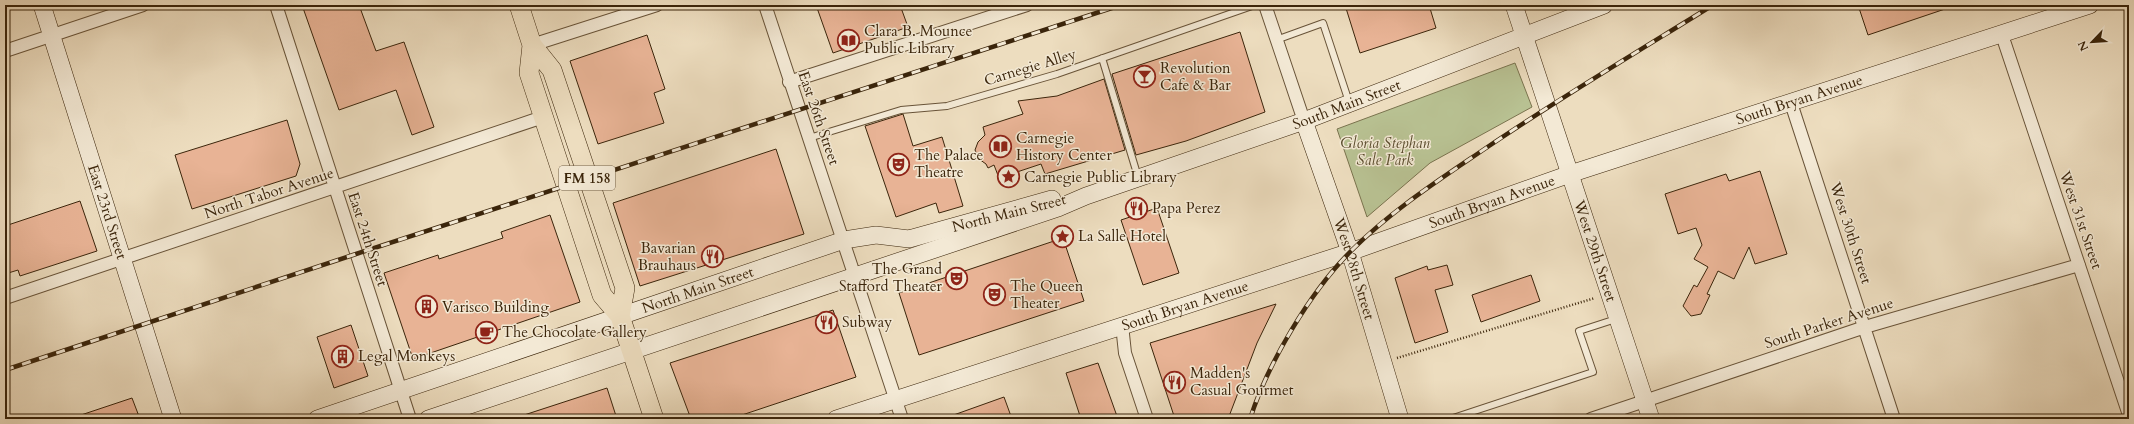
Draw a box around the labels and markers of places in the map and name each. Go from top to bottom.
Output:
place label: Clara B. Mounce Public Library [864,21,973,58]
library icon: Clara B. Mounce Public Library [836,27,862,53]
place label: Revolution Cafe & Bar [1160,58,1231,95]
bar icon: Revolution Cafe & Bar [1131,64,1157,90]
place label: Carnegie History Center [1016,128,1112,165]
library icon: Carnegie History Center [988,134,1014,160]
place label: The Palace Theatre [914,145,984,182]
theatre icon: The Palace Theatre [886,151,912,177]
place icon: Carnegie Public Library [995,164,1021,190]
place label: Carnegie Public Library [1024,167,1177,187]
restaurant icon: Papa Perez [1123,195,1149,221]
place label: Papa Perez [1152,198,1221,218]
place icon: La Salle Hotel [1050,223,1076,249]
place label: La Salle Hotel [1078,226,1166,246]
place label: Bavarian Brauhaus [638,238,696,275]
restaurant icon: Bavarian Brauhaus [699,244,725,270]
place label: The Grand Stafford Theater [839,259,943,296]
theatre icon: The Grand Stafford Theater [944,265,970,291]
place label: The Queen Theater [1010,276,1084,313]
theatre icon: The Queen Theater [982,282,1008,308]
building icon: Varisco Building [413,294,439,320]
place label: Varisco Building [442,297,549,317]
restaurant icon: Subway [814,309,840,335]
place label: Subway [842,312,892,332]
cafe icon: The Chocolate Gallery [474,319,500,345]
place label: The Chocolate Gallery [502,322,647,342]
building icon: Legal Monkeys [330,343,356,369]
place label: Legal Monkeys [358,346,455,366]
place label: Madden's Casual Gourmet [1190,363,1294,400]
restaurant icon: Madden's Casual Gourmet [1162,369,1188,395]

